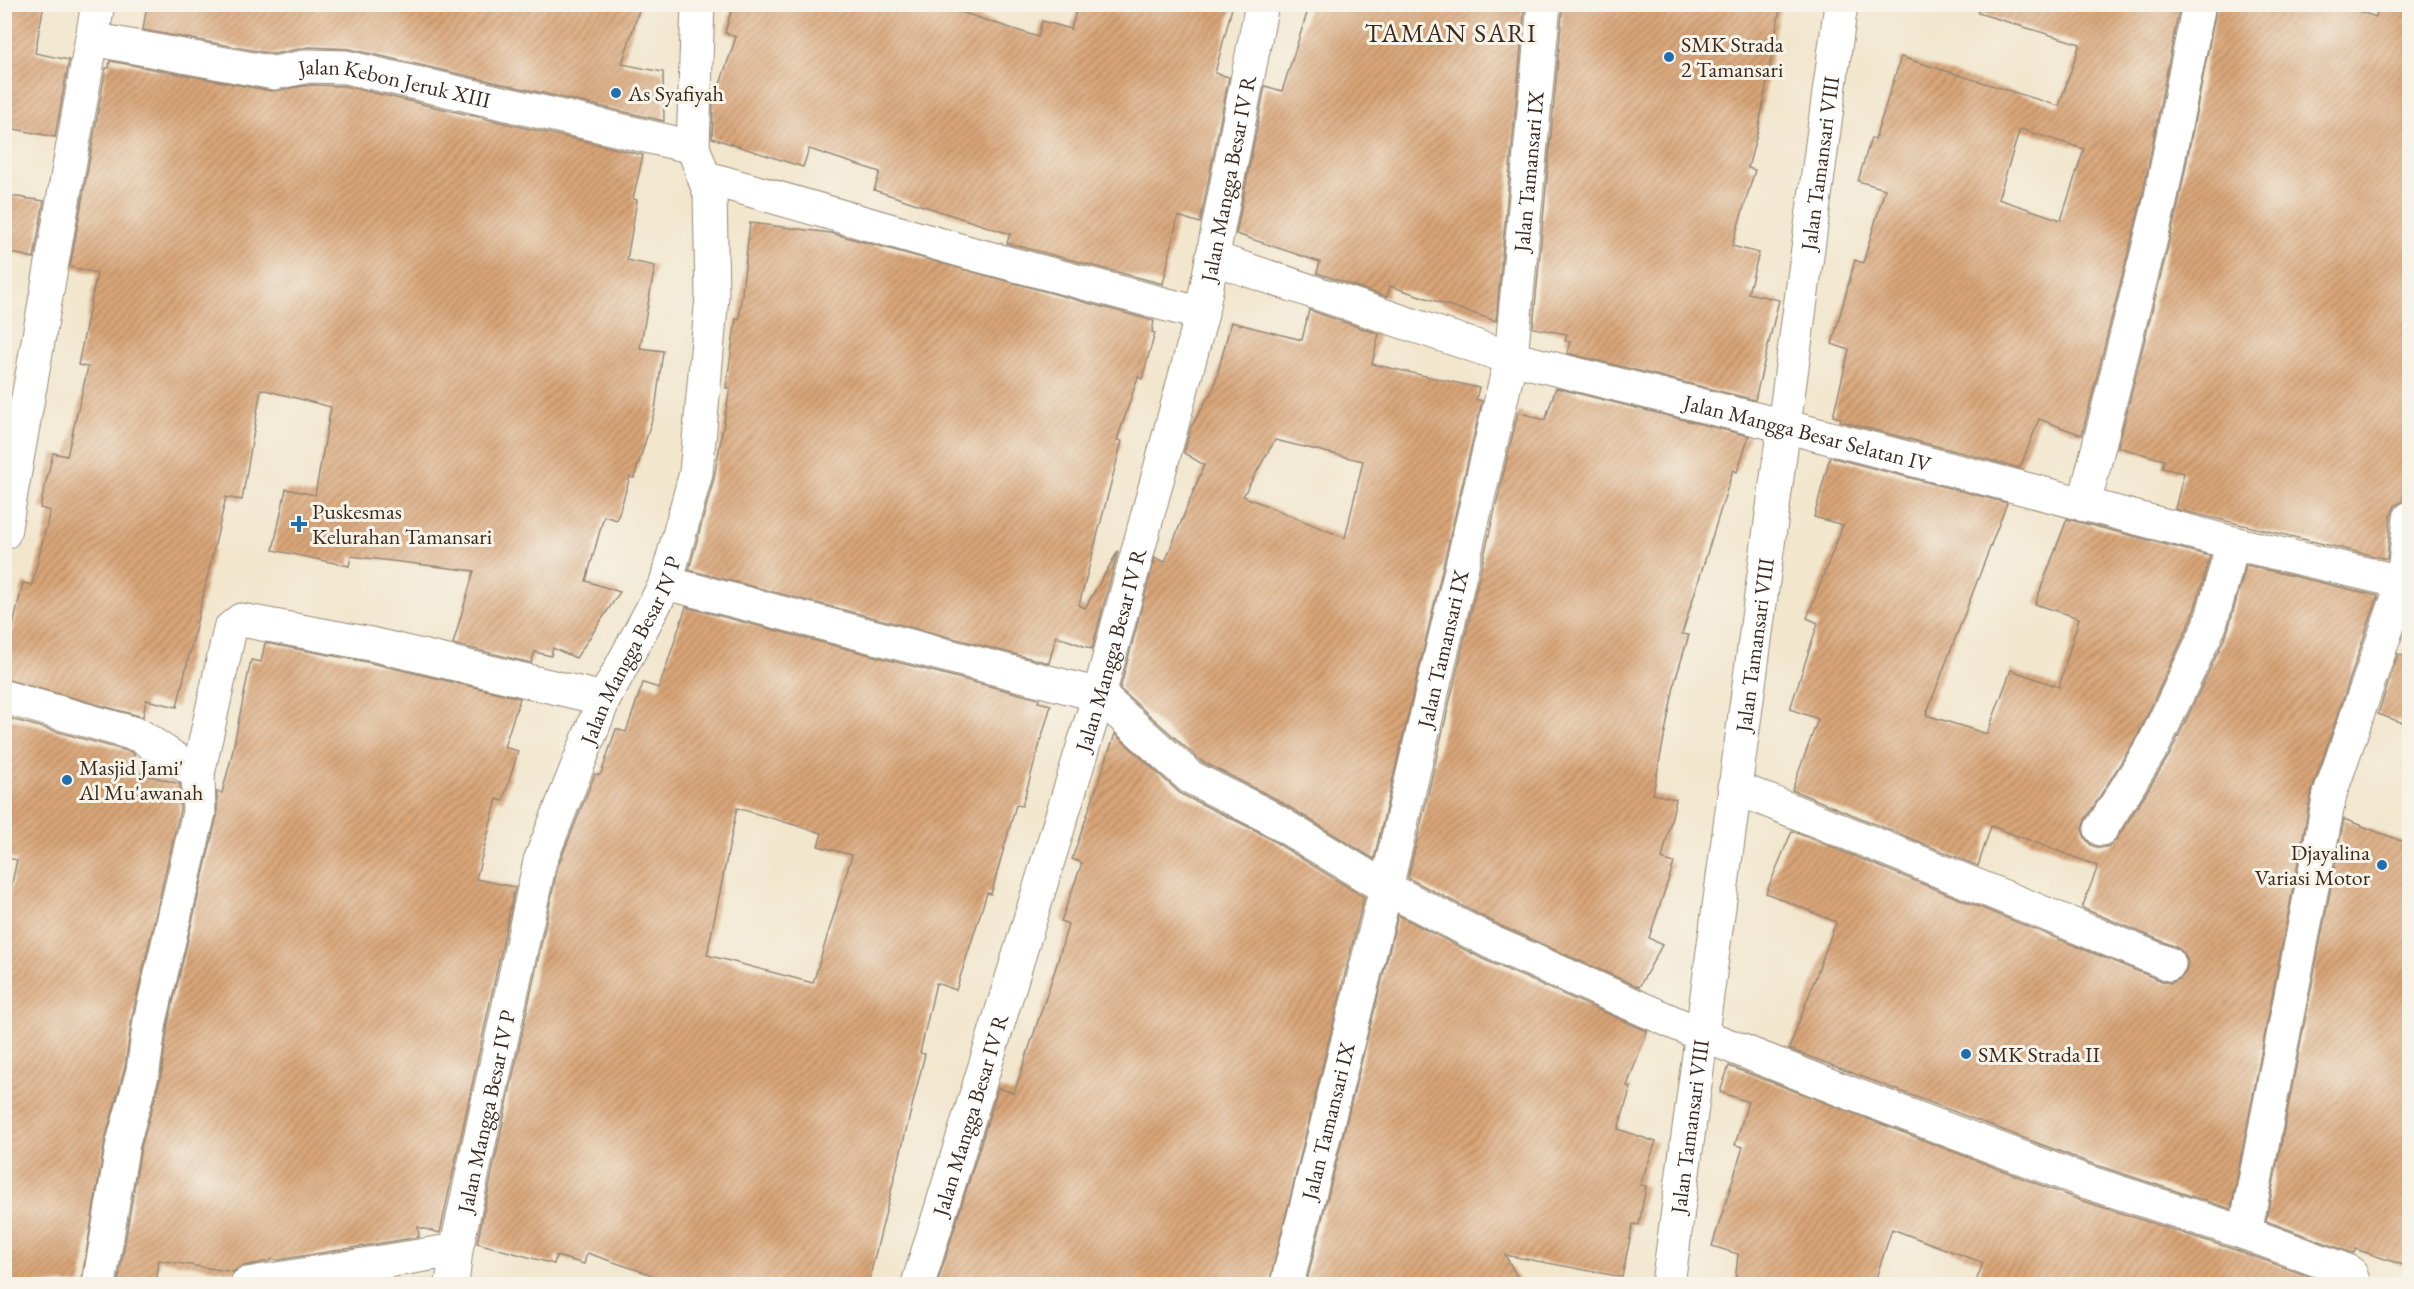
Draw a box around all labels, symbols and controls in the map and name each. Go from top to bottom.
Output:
district label: TAMAN SARI [1365,16,1537,50]
place label: SMK Strada 2 Tamansari [1681,30,1784,84]
marker: SMK Strada 2 Tamansari [1662,50,1676,64]
street label: Jalan Kebon Jeruk XIII [294,52,494,115]
street label: Jalan Mangga Besar IV R [1194,72,1263,286]
street label: Jalan Tamansari VIII [1794,74,1846,254]
place label: As Syafiyah [627,79,724,108]
marker: As Syafiyah [609,86,623,100]
street label: Jalan Tamansari IX [1507,90,1551,255]
street label: Jalan Mangga Besar Selatan IV [1679,387,1934,479]
place label: Puskesmas Kelurahan Tamansari [312,497,492,551]
marker: Puskesmas Kelurahan Tamansari [290,515,308,533]
street label: Jalan Mangga Besar IV R [1068,544,1153,757]
street label: Jalan Mangga Besar IV P [573,553,688,751]
street label: Jalan Tamansari VIII [1729,556,1781,736]
street label: Jalan Tamansari IX [1410,567,1476,733]
place label: Masjid Jami' Al Mu'awanah [78,753,203,807]
marker: Masjid Jami' Al Mu'awanah [60,773,74,787]
place label: Djayalina Variasi Motor [2255,838,2371,892]
marker: Djayalina Variasi Motor [2375,858,2389,872]
street label: Jalan Mangga Besar IV P [450,1008,522,1217]
street label: Jalan Mangga Besar IV R [925,1010,1015,1222]
street label: Jalan Tamansari VIII [1663,1037,1716,1217]
street label: Jalan Tamansari IX [1294,1039,1362,1205]
place label: SMK Strada II [1978,1040,2100,1069]
marker: SMK Strada II [1959,1047,1973,1061]

